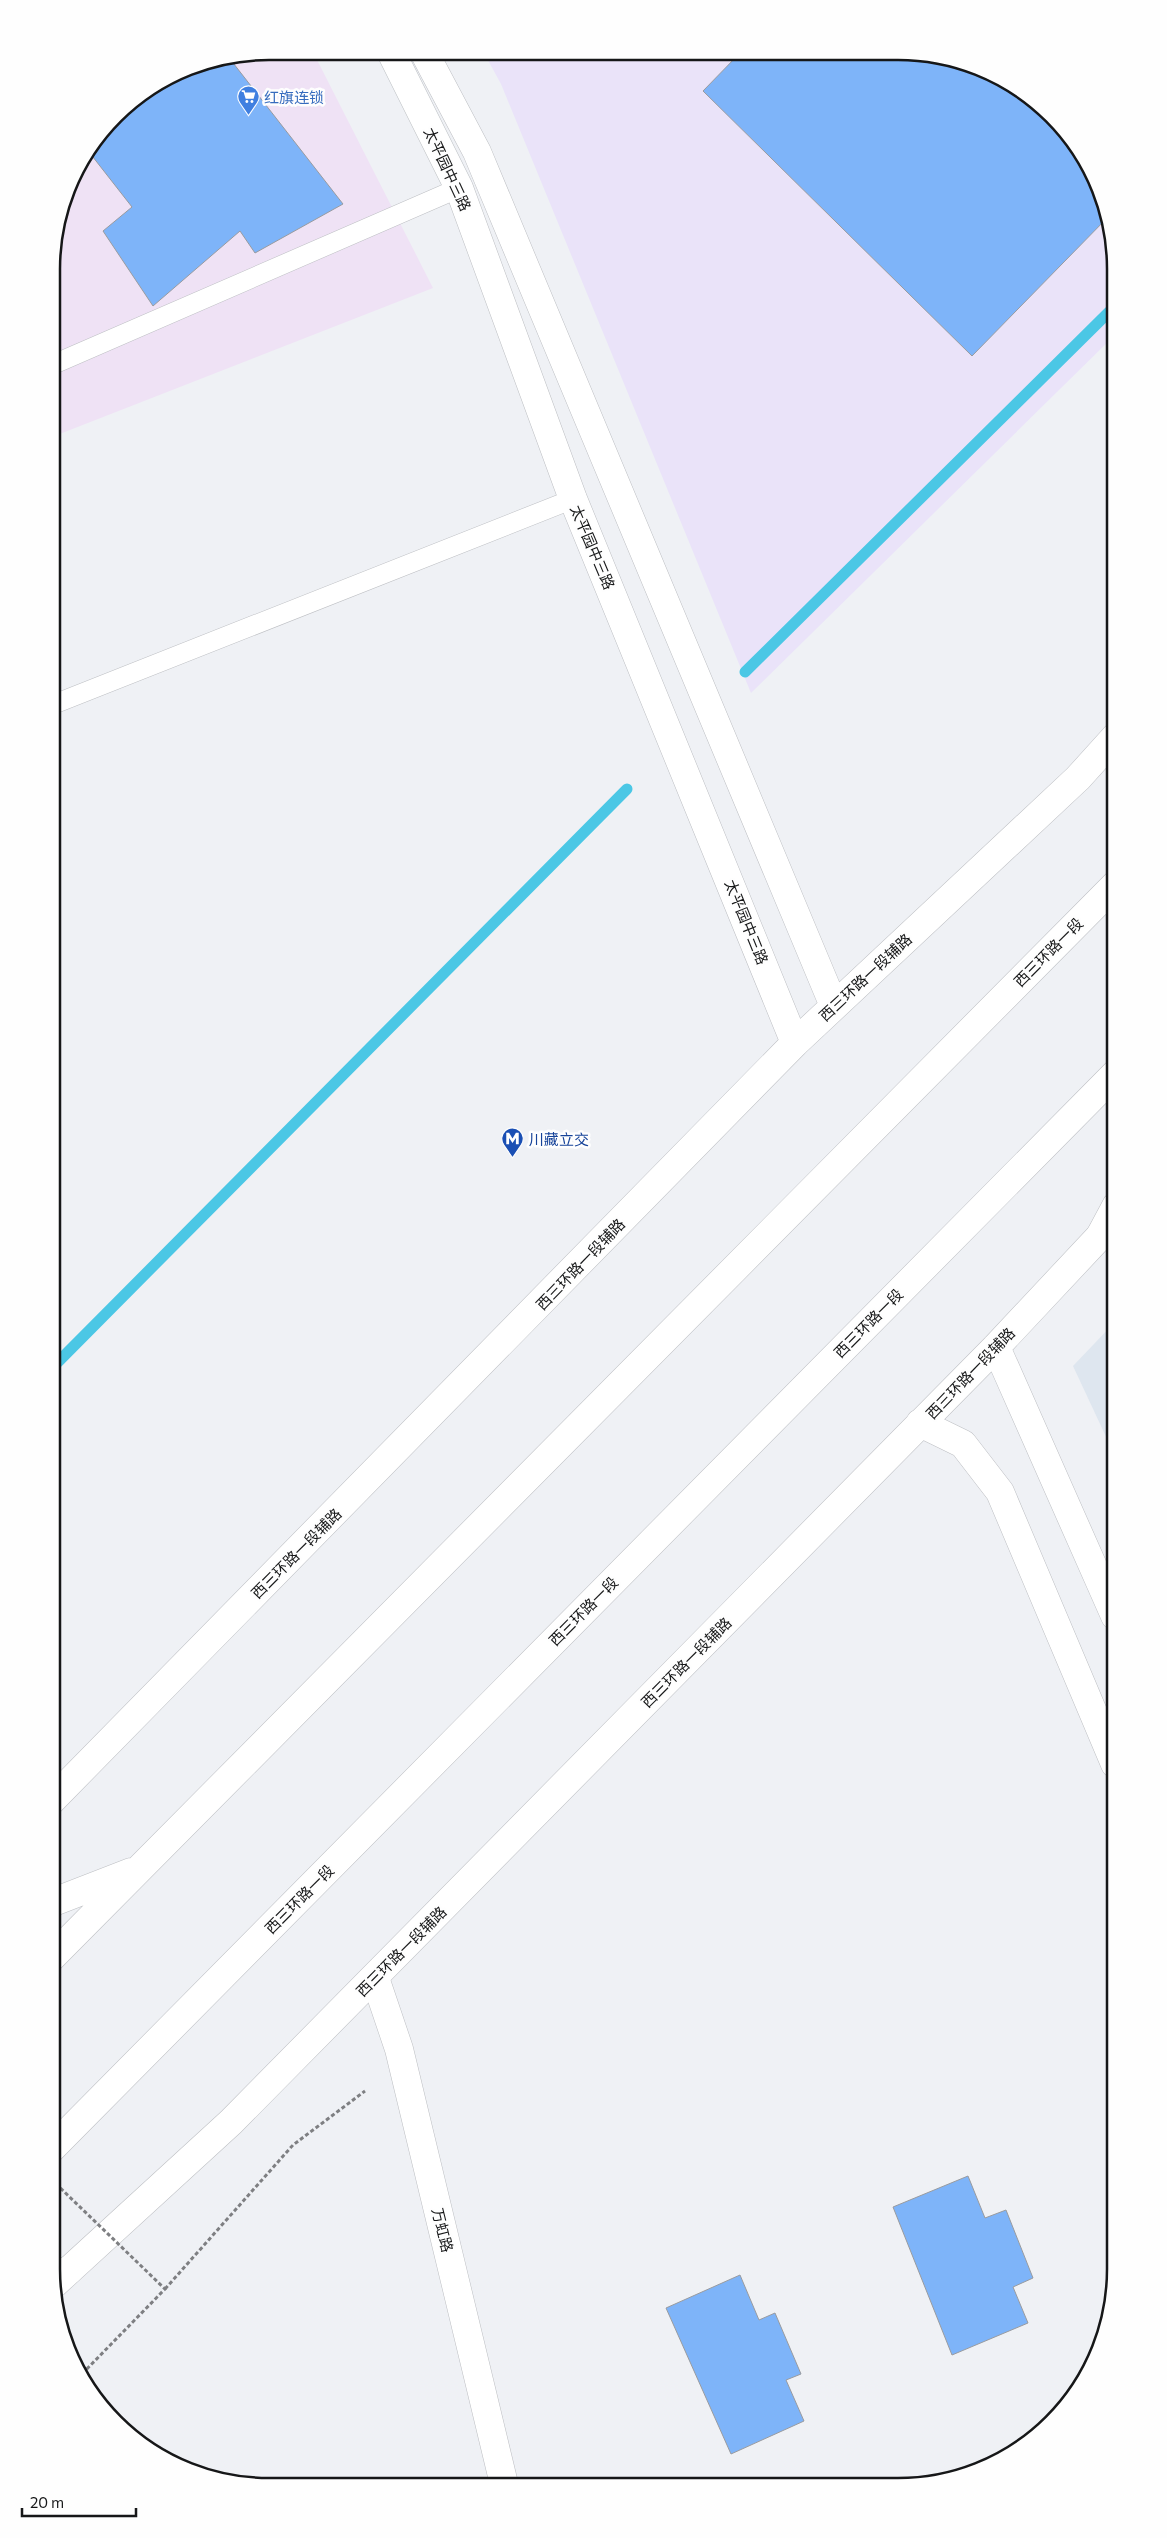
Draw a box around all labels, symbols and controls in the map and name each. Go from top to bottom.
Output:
supermarket icon: 红旗连锁 [236,85,260,116]
place label: 红旗连锁 [264,88,324,106]
street label: 太平园中三路 [421,124,475,214]
street label: 太平园中三路 [567,502,619,592]
street label: 太平园中三路 [722,877,772,967]
street label: 西三环路一段 [1010,914,1086,990]
street label: 西三环路一段辅路 [815,929,915,1025]
metro station icon: 川藏立交 [501,1127,525,1158]
place label: 川藏立交 [529,1130,589,1148]
street label: 西三环路一段辅路 [532,1215,628,1313]
street label: 西三环路一段 [830,1285,906,1361]
street label: 西三环路一段辅路 [922,1324,1018,1422]
street label: 西三环路一段辅路 [247,1504,345,1602]
street label: 西三环路一段 [545,1573,621,1649]
street label: 西三环路一段辅路 [637,1613,735,1711]
street label: 西三环路一段 [261,1861,337,1937]
street label: 西三环路一段辅路 [352,1902,450,2000]
street label: 万虹路 [429,2206,457,2254]
scale bar [22,2486,136,2518]
text: 20 m [30,2493,64,2511]

